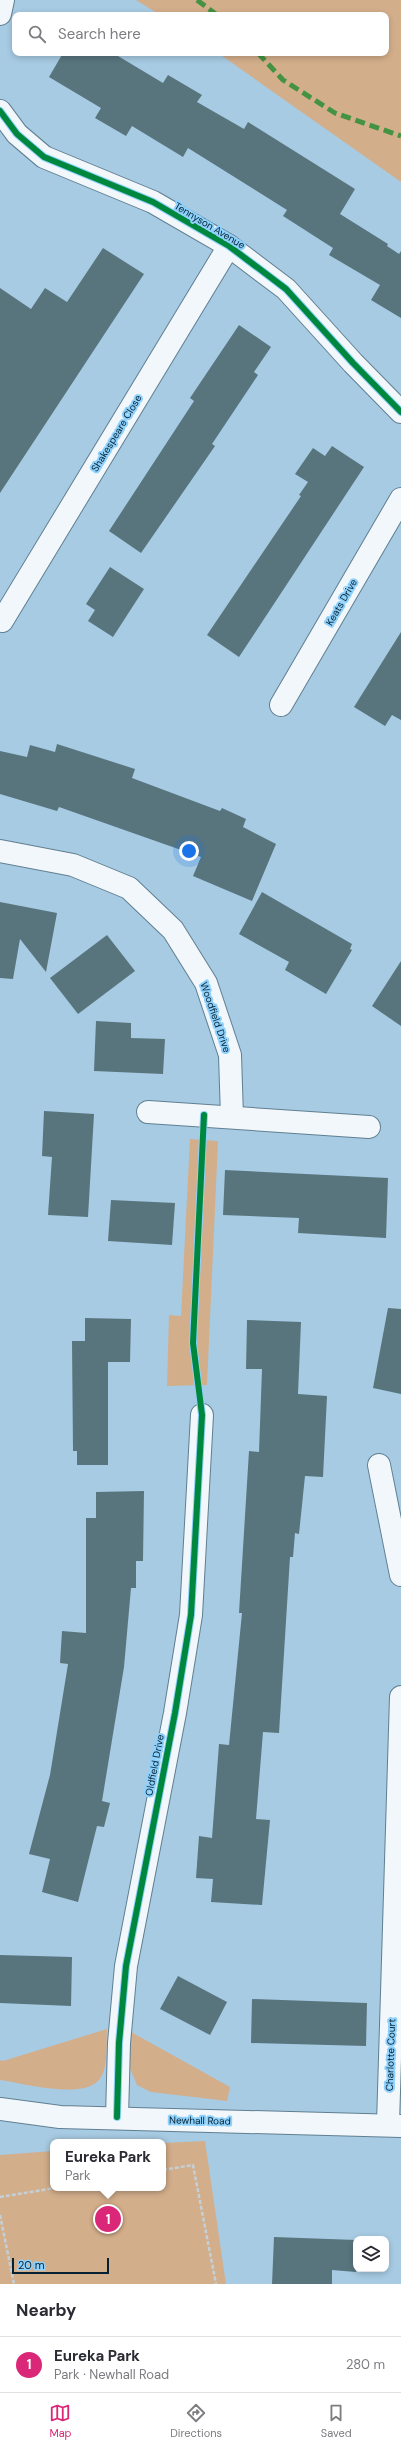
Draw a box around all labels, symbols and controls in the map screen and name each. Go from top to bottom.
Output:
search box [12,12,389,56]
icon: search [26,23,48,45]
text: Search here [58,24,141,44]
street label: Tennyson Avenue [172,199,248,252]
street label: Shakespeare Close [88,392,145,474]
street label: Keats Drive [323,576,360,628]
your location [179,841,199,861]
street label: Woodfield Drive [197,980,234,1054]
street label: Oldfield Drive [142,1733,167,1797]
street label: Charlotte Court [383,2018,398,2091]
street label: Newhall Road [169,2113,231,2128]
popup [50,2139,166,2191]
text: Eureka Park [65,2147,151,2167]
text: Park [65,2167,91,2184]
pin: 1 [95,2204,121,2234]
map controls [353,2236,389,2272]
button: layers [353,2236,389,2272]
scale bar [12,2256,109,2275]
text: 20 m [18,2258,44,2272]
text: Nearby [16,2299,76,2321]
text: Eureka Park [54,2346,140,2366]
text: 1 [27,2356,31,2373]
text: 280 m [346,2356,385,2373]
text: Park · Newhall Road [54,2366,169,2383]
tab: Map [49,2402,72,2440]
tab: Directions [170,2402,222,2440]
tab: Saved [321,2402,352,2440]

